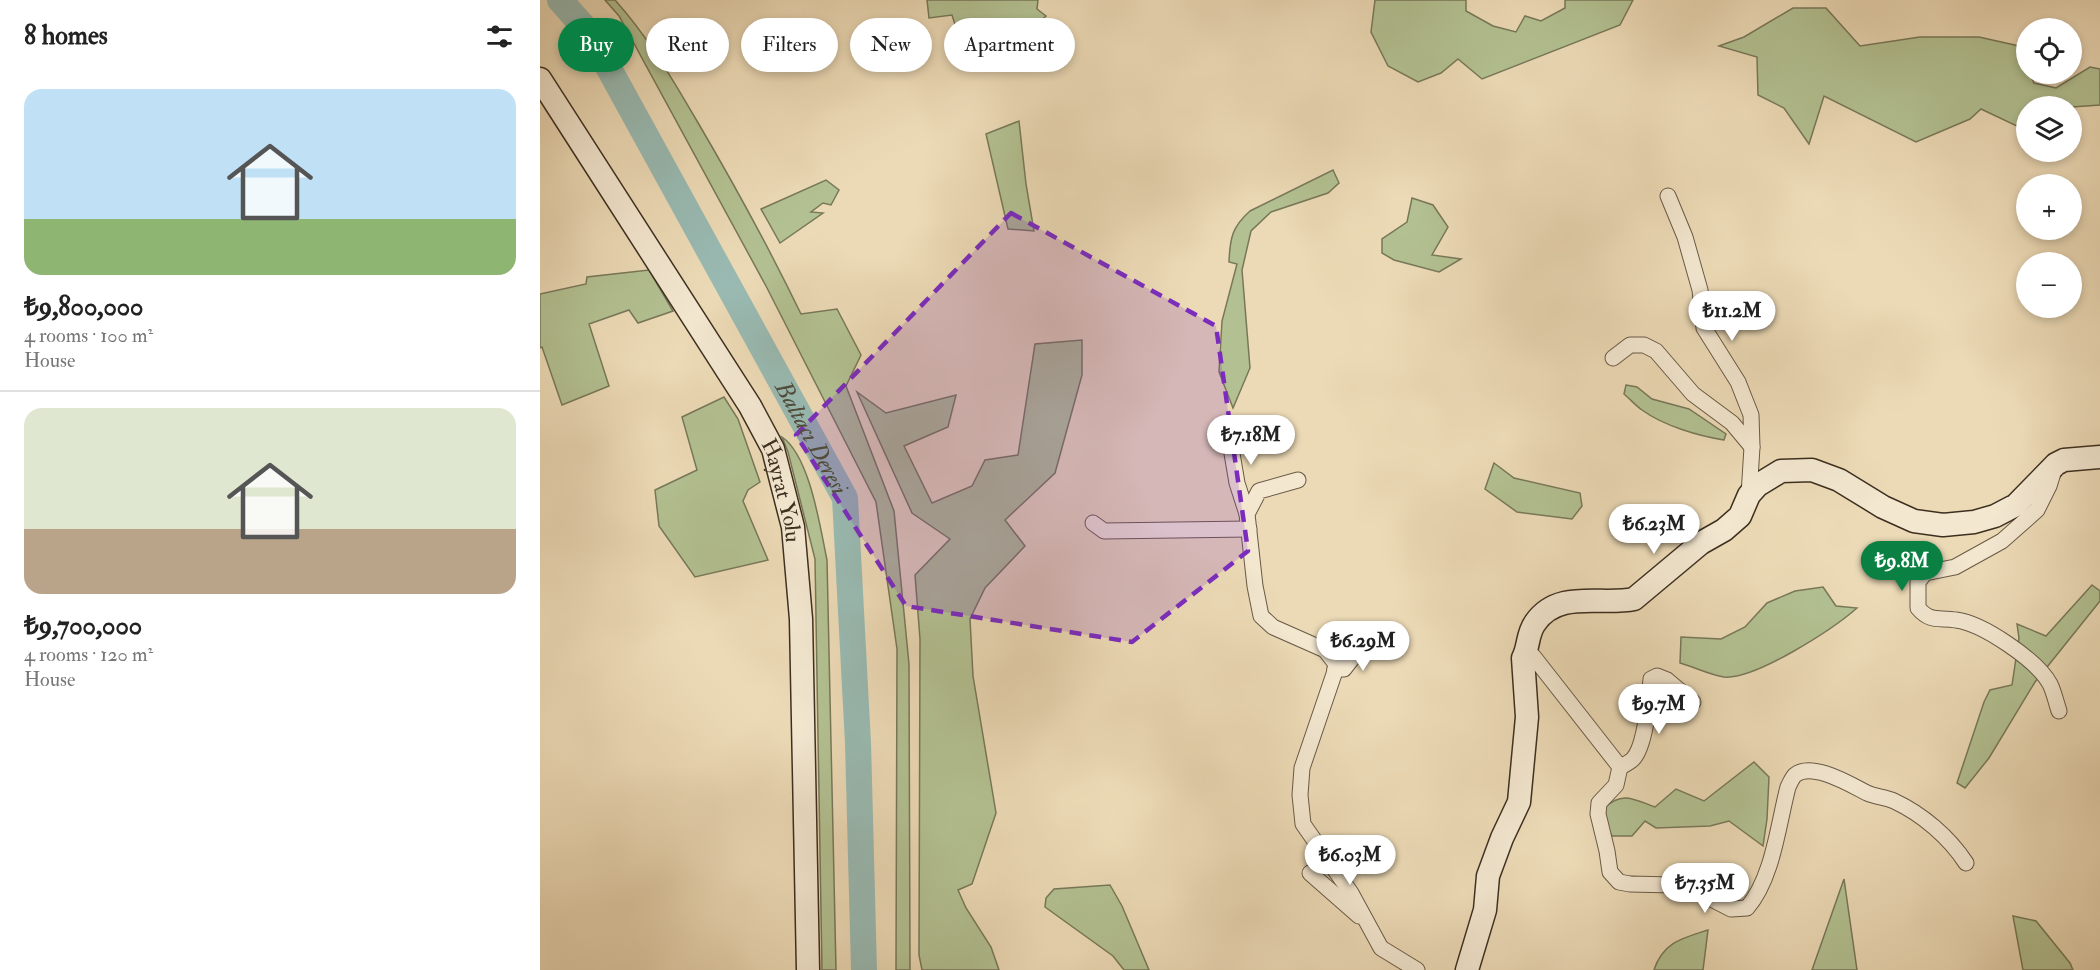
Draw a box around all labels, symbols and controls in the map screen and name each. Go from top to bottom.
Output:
chip: Buy [558,18,634,72]
chip: Rent [646,18,729,72]
chip: Filters [741,18,838,72]
chip: New [850,18,932,72]
chip: Apartment [944,18,1075,72]
map controls [2016,18,2082,318]
button: locate [2016,18,2082,84]
text: 8 homes [24,20,108,52]
icon: filters [483,20,516,53]
button: layers [2016,96,2082,162]
icon: home [216,128,324,236]
button: + [2016,174,2082,240]
button: − [2016,252,2082,318]
text: ₺9,800,000 [24,291,143,323]
pin: ₺11.2M [1683,291,1781,342]
text: ₺11.2M [1702,298,1762,323]
text: 4 rooms · 100 m² [24,323,153,348]
text: House [24,348,75,373]
water label: Baltacı Deresi [767,375,855,501]
pin: ₺7.18M [1202,415,1300,466]
text: ₺7.18M [1221,422,1281,447]
street label: Hayrat Yolu [755,434,807,543]
icon: home [216,447,324,555]
pin: ₺6.23M [1605,504,1703,555]
text: ₺6.23M [1623,511,1685,536]
pin: ₺9.8M [1860,541,1944,592]
text: ₺9.8M [1875,548,1929,573]
text: ₺9,700,000 [24,610,142,642]
pin: ₺6.29M [1314,621,1412,672]
text: ₺6.29M [1330,628,1396,653]
text: 4 rooms · 120 m² [24,642,153,667]
text: House [24,667,75,692]
pin: ₺9.7M [1617,684,1701,735]
text: ₺9.7M [1632,691,1686,716]
pin: ₺6.03M [1301,835,1399,886]
text: ₺6.03M [1319,842,1381,867]
pin: ₺7.35M [1656,863,1754,914]
text: ₺7.35M [1675,870,1735,895]

